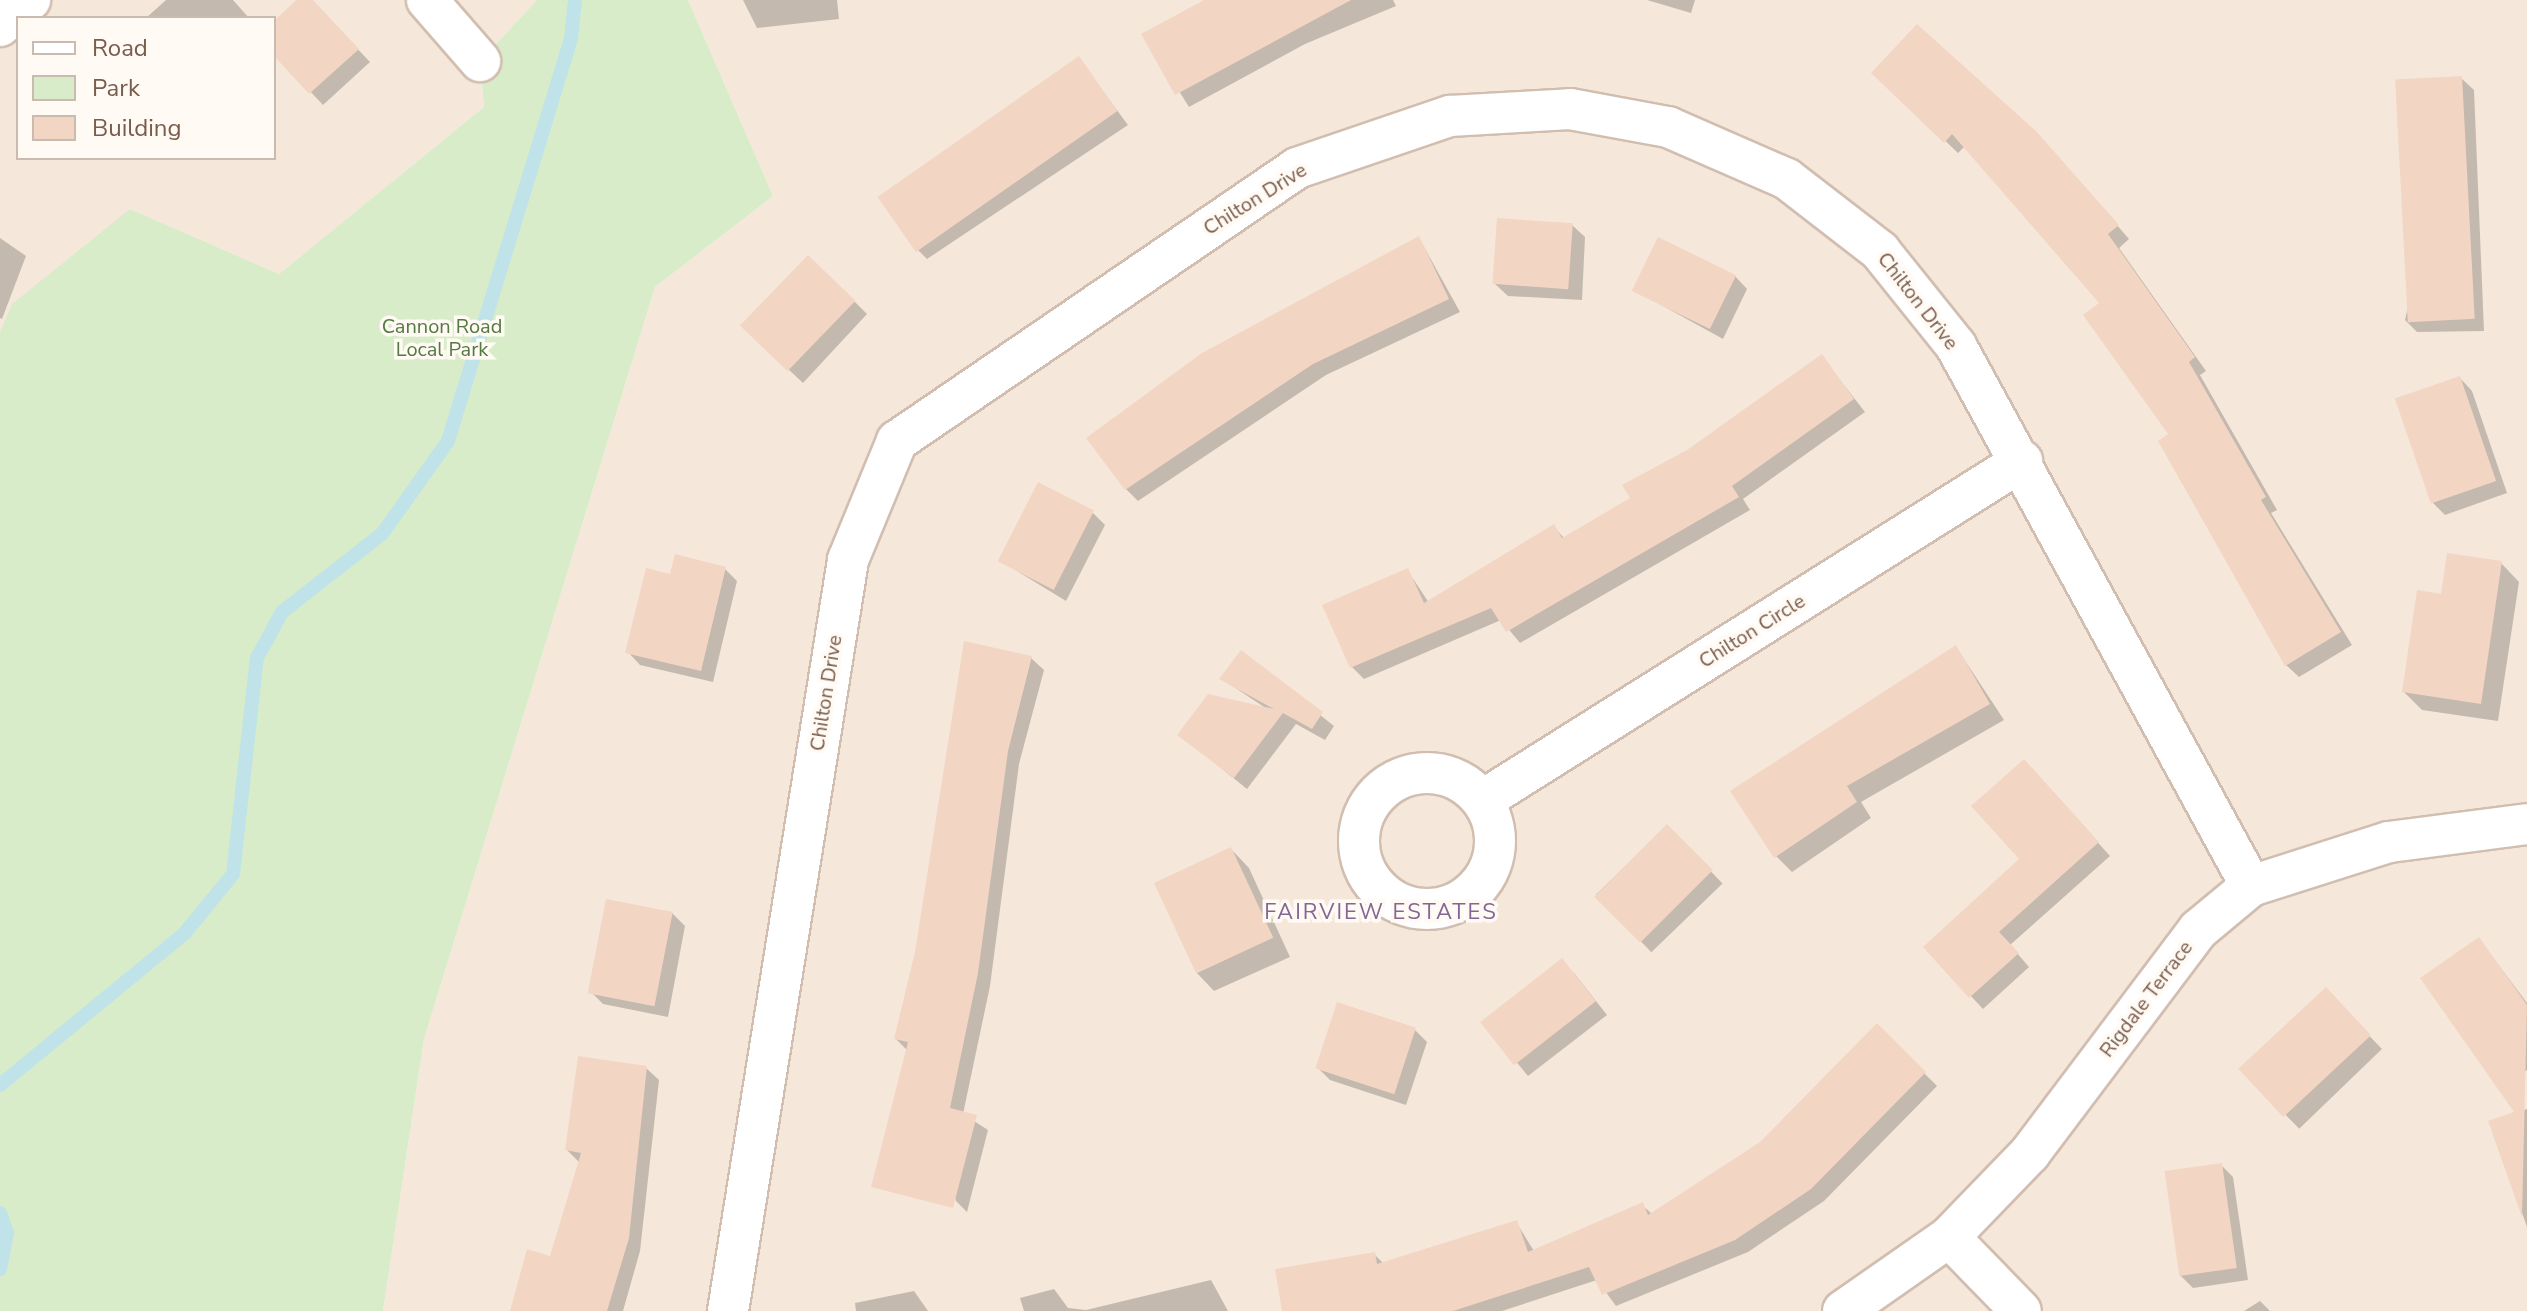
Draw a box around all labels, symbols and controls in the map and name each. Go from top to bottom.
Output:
legend [16,16,276,160]
text: Road [92,32,148,64]
text: Park [92,72,140,104]
text: Building [92,112,182,144]
street label: Chilton Drive [1199,158,1311,240]
street label: Chilton Drive [1872,247,1964,355]
park label: Cannon Road Local Park [382,315,502,362]
street label: Chilton Circle [1695,589,1809,673]
street label: Chilton Drive [805,633,847,753]
district label: FAIRVIEW ESTATES [1264,900,1498,926]
street label: Rigdale Terrace [2095,936,2197,1062]

